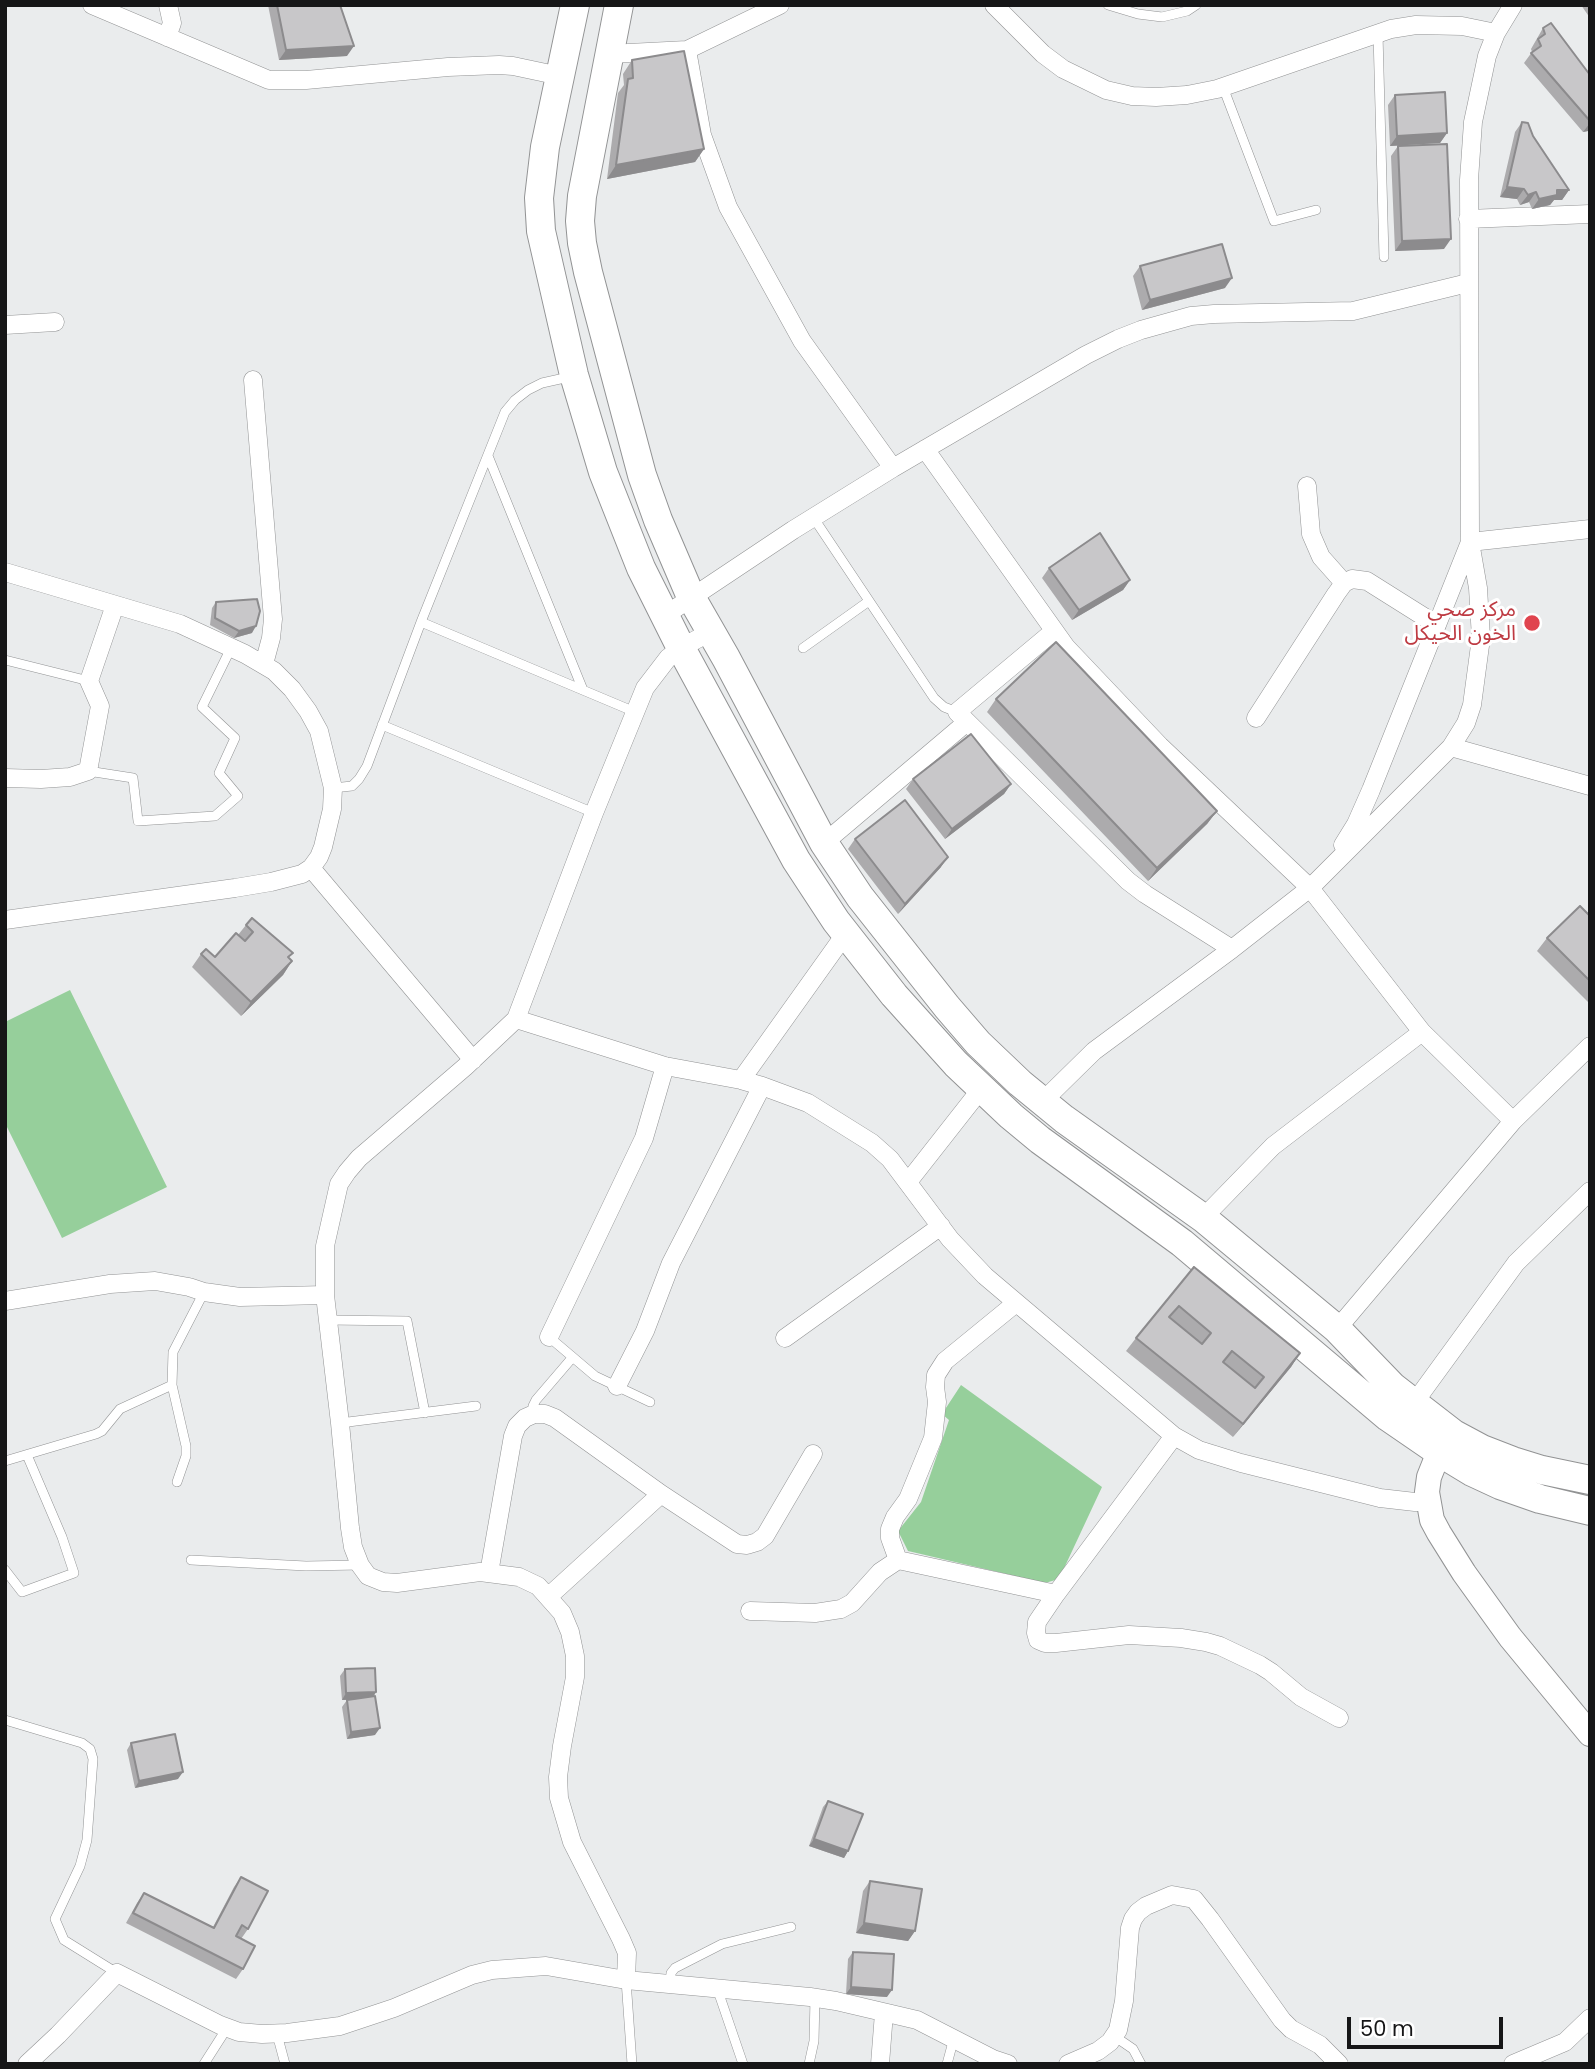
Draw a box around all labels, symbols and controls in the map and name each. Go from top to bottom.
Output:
place label: مركز صحي الخون الحيكل [1405,598,1516,648]
marker: مركز صحي الخون الحيكل [1522,613,1542,633]
scale bar [1350,2002,1506,2046]
text: 50 m [1360,2014,1414,2043]

